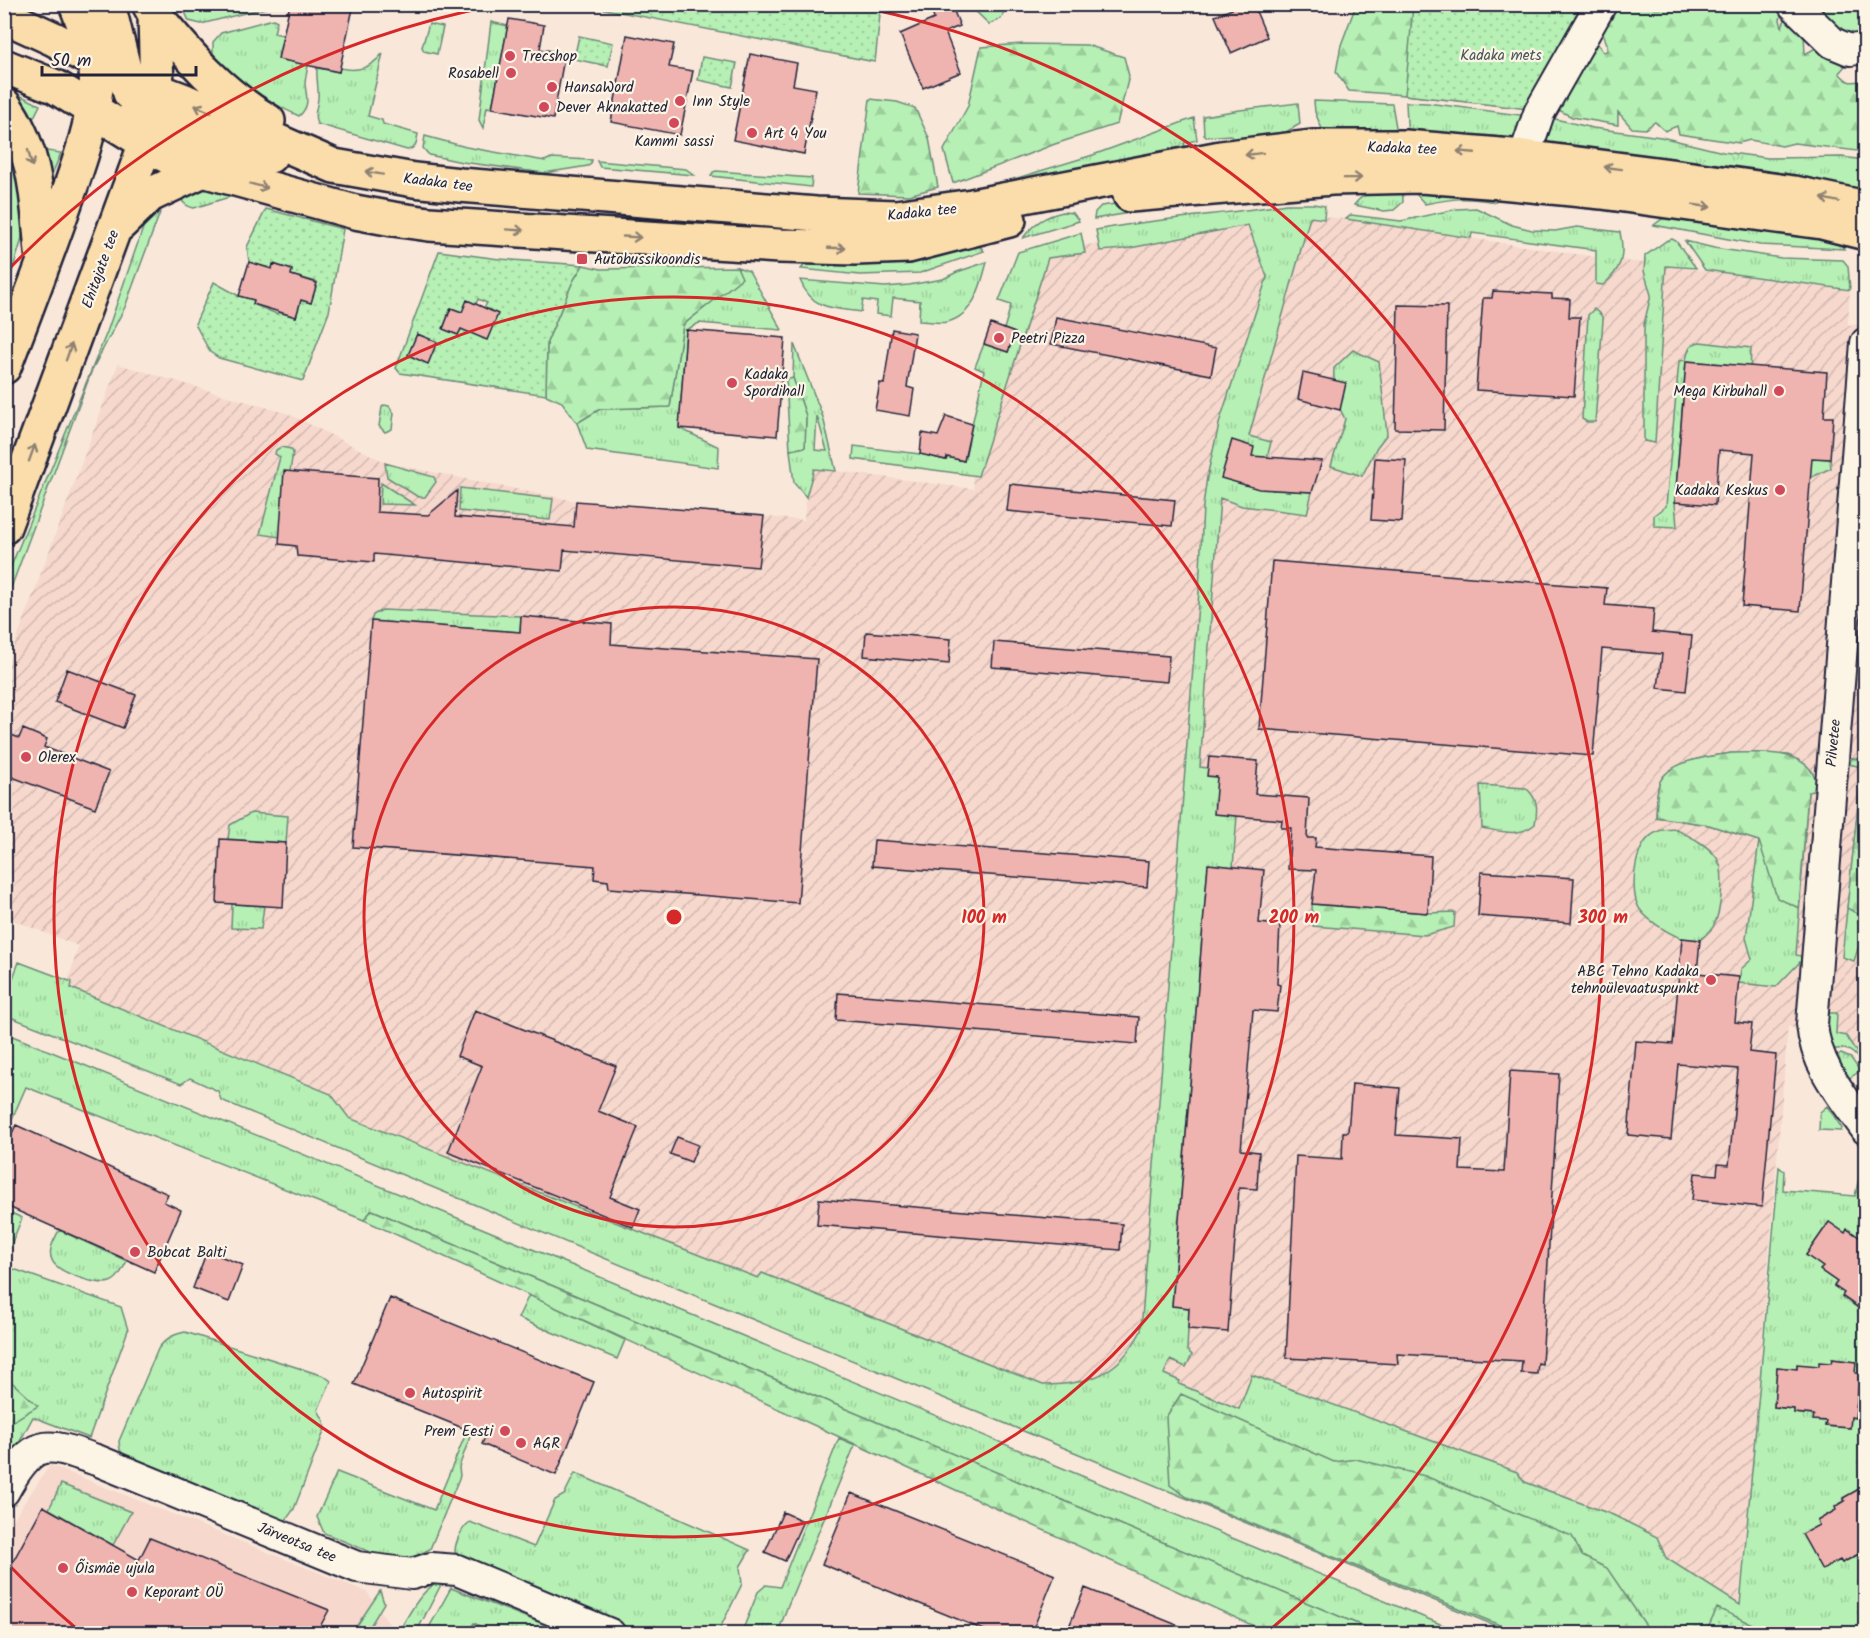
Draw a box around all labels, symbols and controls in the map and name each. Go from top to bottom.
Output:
scale bar [42,39,196,77]
park label: Kadaka mets [1460,44,1542,68]
place label: Trecshop [522,45,577,69]
text: 50 m [51,47,91,76]
marker: Trecshop [503,49,517,63]
place label: Rosabell [448,62,499,86]
marker: Rosabell [504,66,518,80]
place label: HansaWord [564,76,634,100]
marker: HansaWord [545,80,559,94]
place label: Inn Style [692,90,750,114]
marker: Inn Style [673,94,687,108]
place label: Dever Aknakatted [556,96,668,120]
marker: Dever Aknakatted [537,100,551,114]
one-way arrow [194,103,212,115]
marker: Kammi sassi [667,116,681,130]
place label: Art 4 You [764,122,827,146]
marker: Art 4 You [745,126,759,140]
place label: Kammi sassi [634,130,715,154]
street label: Kadaka tee [1367,136,1438,162]
one-way arrow [1457,146,1477,157]
one-way arrow [24,148,36,167]
one-way arrow [1245,149,1265,160]
one-way arrow [1604,163,1624,174]
one-way arrow [364,167,384,178]
street label: Kadaka tee [402,167,474,199]
one-way arrow [1343,172,1363,183]
one-way arrow [249,181,268,192]
one-way arrow [1821,194,1840,205]
street label: Kadaka tee [886,197,958,229]
one-way arrow [1691,200,1711,211]
one-way arrow [504,224,524,235]
street label: Ehitajate tee [76,227,126,312]
one-way arrow [621,232,641,243]
one-way arrow [827,242,847,253]
place label: Autobussikoondis [594,248,701,272]
marker: Autobussikoondis [575,252,589,266]
place label: Peetri Pizza [1011,327,1085,351]
marker: Peetri Pizza [992,331,1006,345]
one-way arrow [65,343,76,361]
place label: Kadaka Spordihall [744,363,805,404]
marker: Kadaka Spordihall [725,376,739,390]
place label: Mega Kirbuhall [1673,380,1767,404]
marker: Mega Kirbuhall [1772,384,1786,398]
one-way arrow [27,444,38,462]
place label: Kadaka Keskus [1675,479,1769,503]
marker: Kadaka Keskus [1773,483,1787,497]
street label: Pilvetee [1820,718,1848,768]
place label: Olerex [38,746,76,770]
marker: Olerex [19,750,33,764]
text: 100 m [961,904,1007,933]
text: 200 m [1269,904,1320,933]
text: 300 m [1577,904,1628,933]
centre of rings [664,907,684,927]
place label: ABC Tehno Kadaka tehnoülevaatuspunkt [1571,960,1699,1001]
marker: ABC Tehno Kadaka tehnoülevaatuspunkt [1704,973,1718,987]
place label: Bobcat Balti [147,1241,228,1265]
marker: Bobcat Balti [128,1245,142,1259]
place label: Autospirit [422,1382,483,1406]
marker: Autospirit [403,1386,417,1400]
place label: Prem Eesti [424,1420,494,1444]
marker: Prem Eesti [498,1424,512,1438]
place label: AGR [533,1432,560,1456]
marker: AGR [514,1436,528,1450]
street label: Järveotsa tee [253,1516,340,1570]
place label: Õismäe ujula [75,1557,155,1581]
marker: Õismäe ujula [56,1561,70,1575]
place label: Keporant OÜ [144,1581,224,1605]
marker: Keporant OÜ [125,1585,139,1599]

